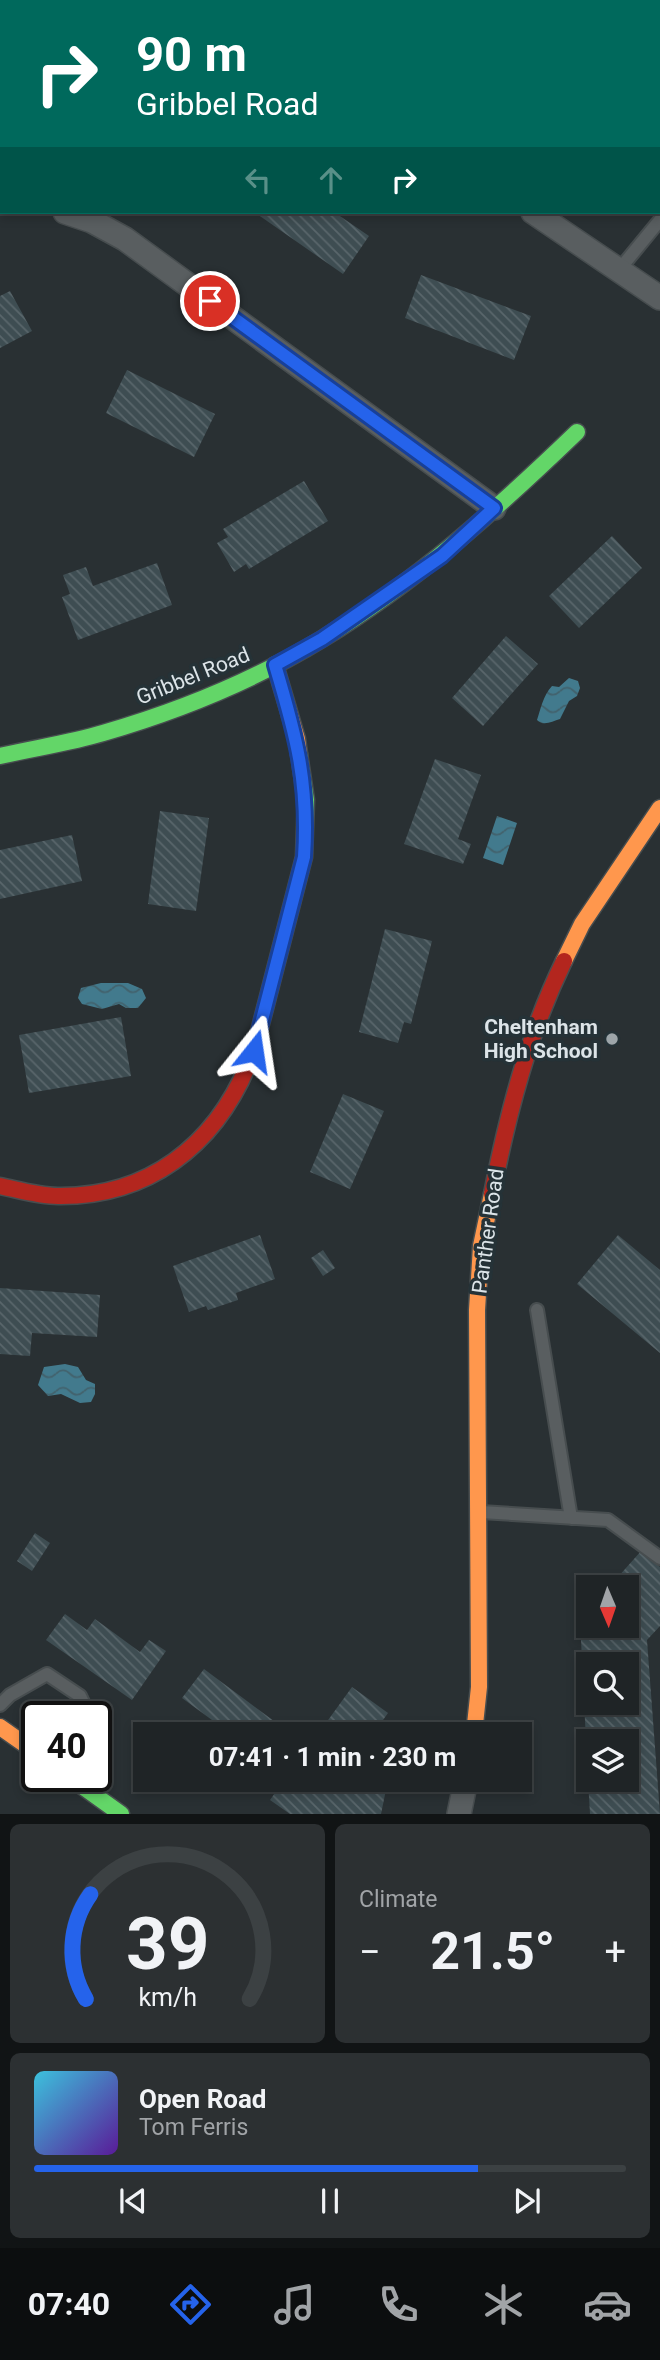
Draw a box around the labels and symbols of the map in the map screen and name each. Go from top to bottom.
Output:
pin [180,271,240,331]
street label: Gribbel Road [133,642,253,710]
position arrow [217,1014,291,1088]
place label: Cheltenham High School [484,1015,598,1063]
marker: Cheltenham High School [604,1031,620,1047]
street label: Panther Road [467,1167,509,1295]
north arrow [576,1575,639,1638]
speed limit sign: 40 [21,1701,112,1792]

